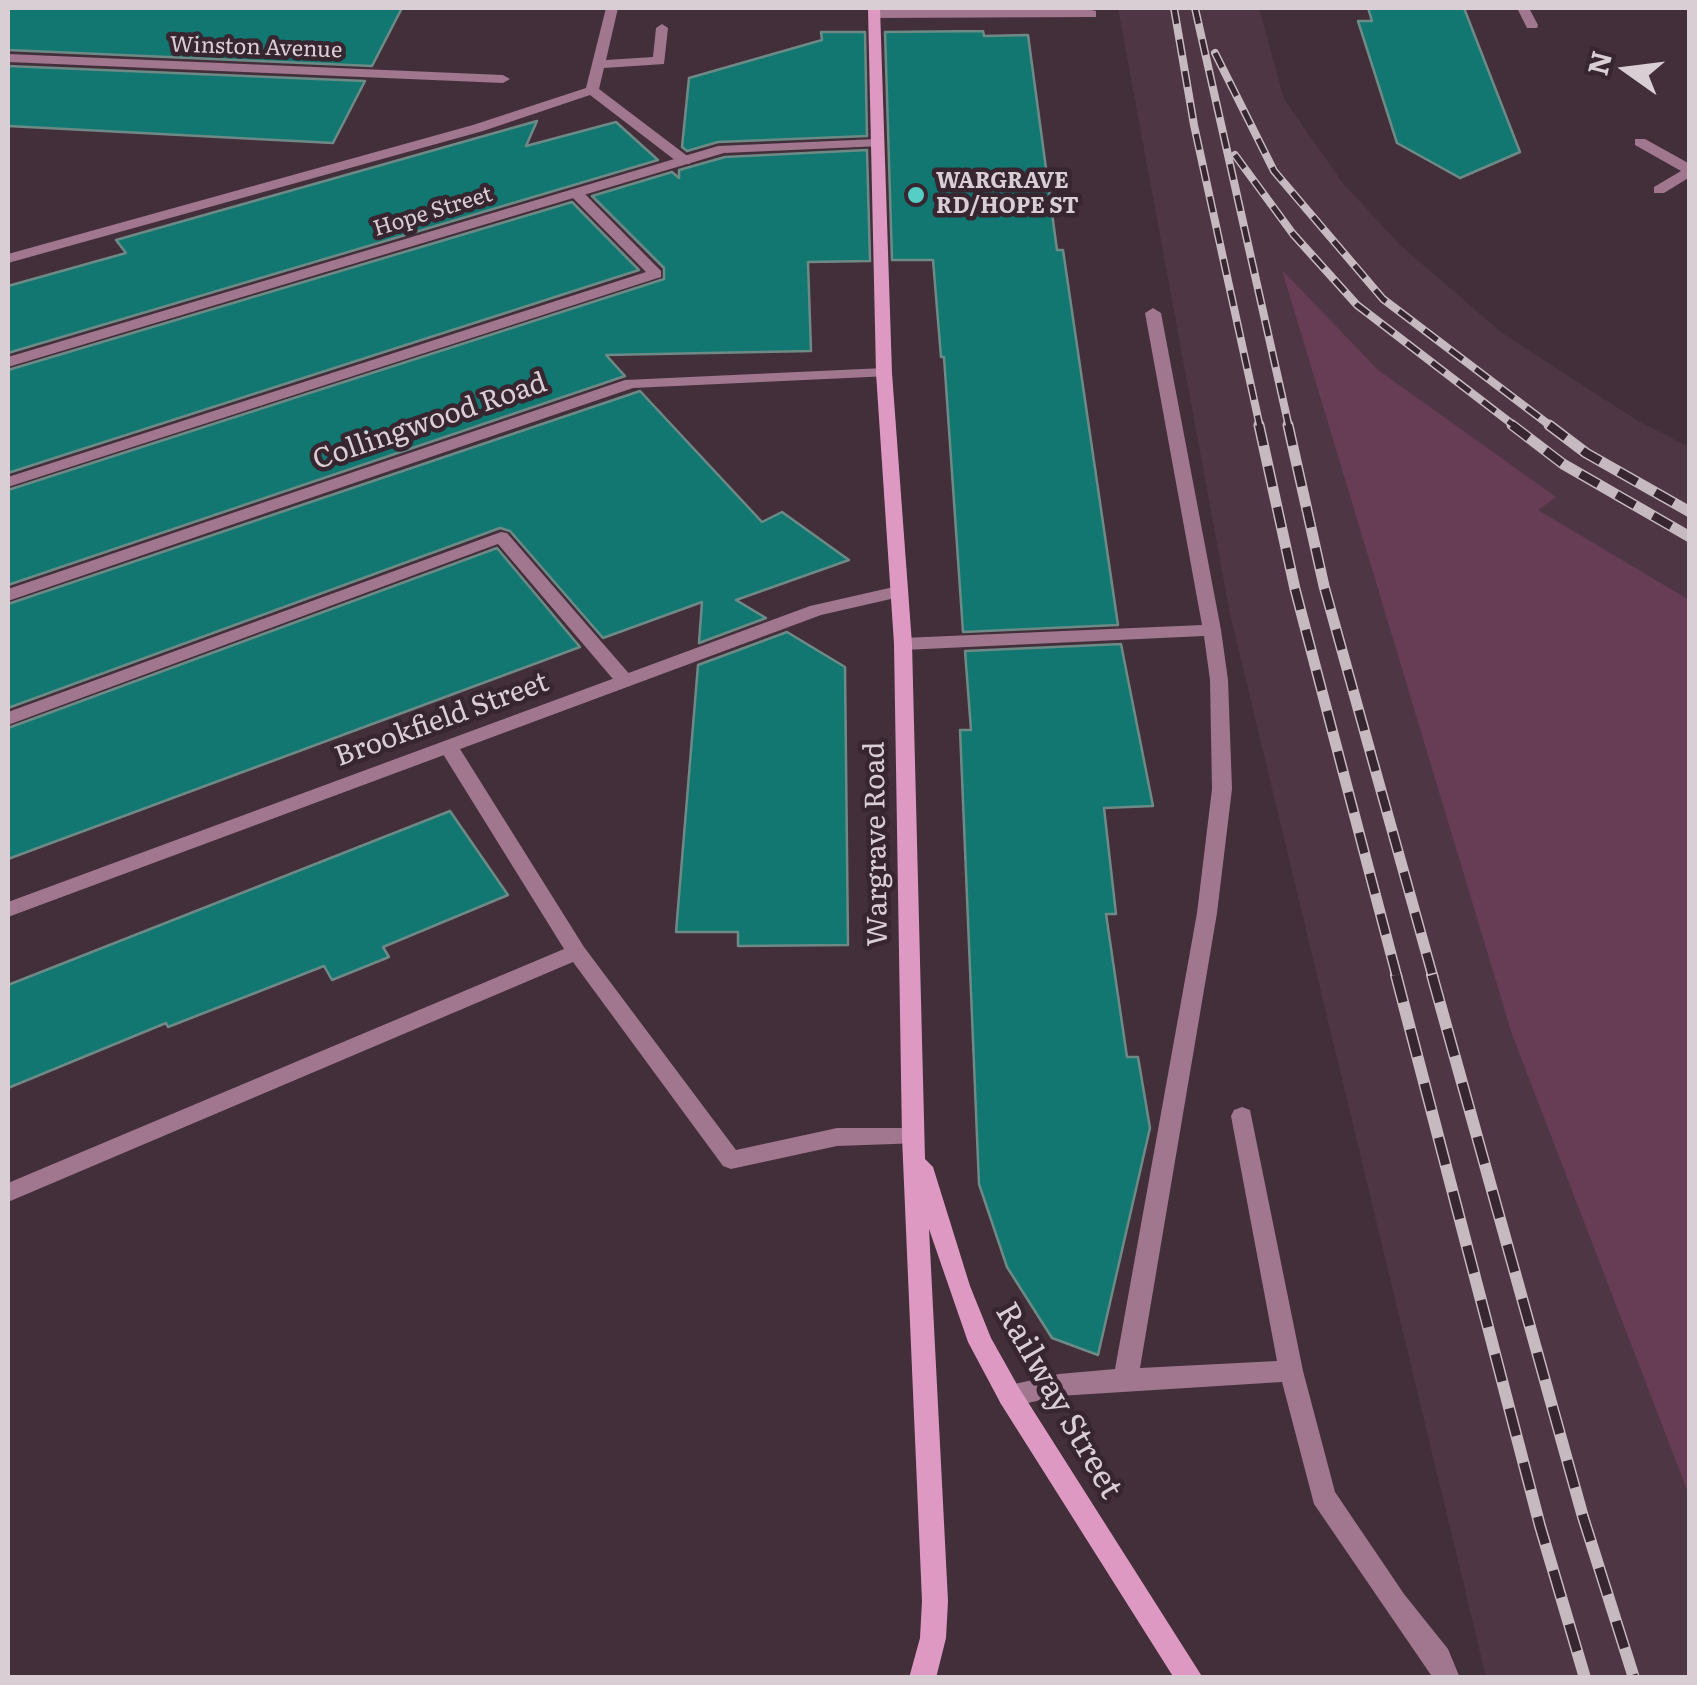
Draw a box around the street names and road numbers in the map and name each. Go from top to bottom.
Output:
street label: Winston Avenue [169,32,343,64]
street label: Hope Street [370,181,496,243]
street label: Collingwood Road [309,366,551,478]
street label: Brookfield Street [331,666,553,774]
street label: Wargrave Road [858,741,896,947]
street label: Railway Street [986,1296,1130,1506]

